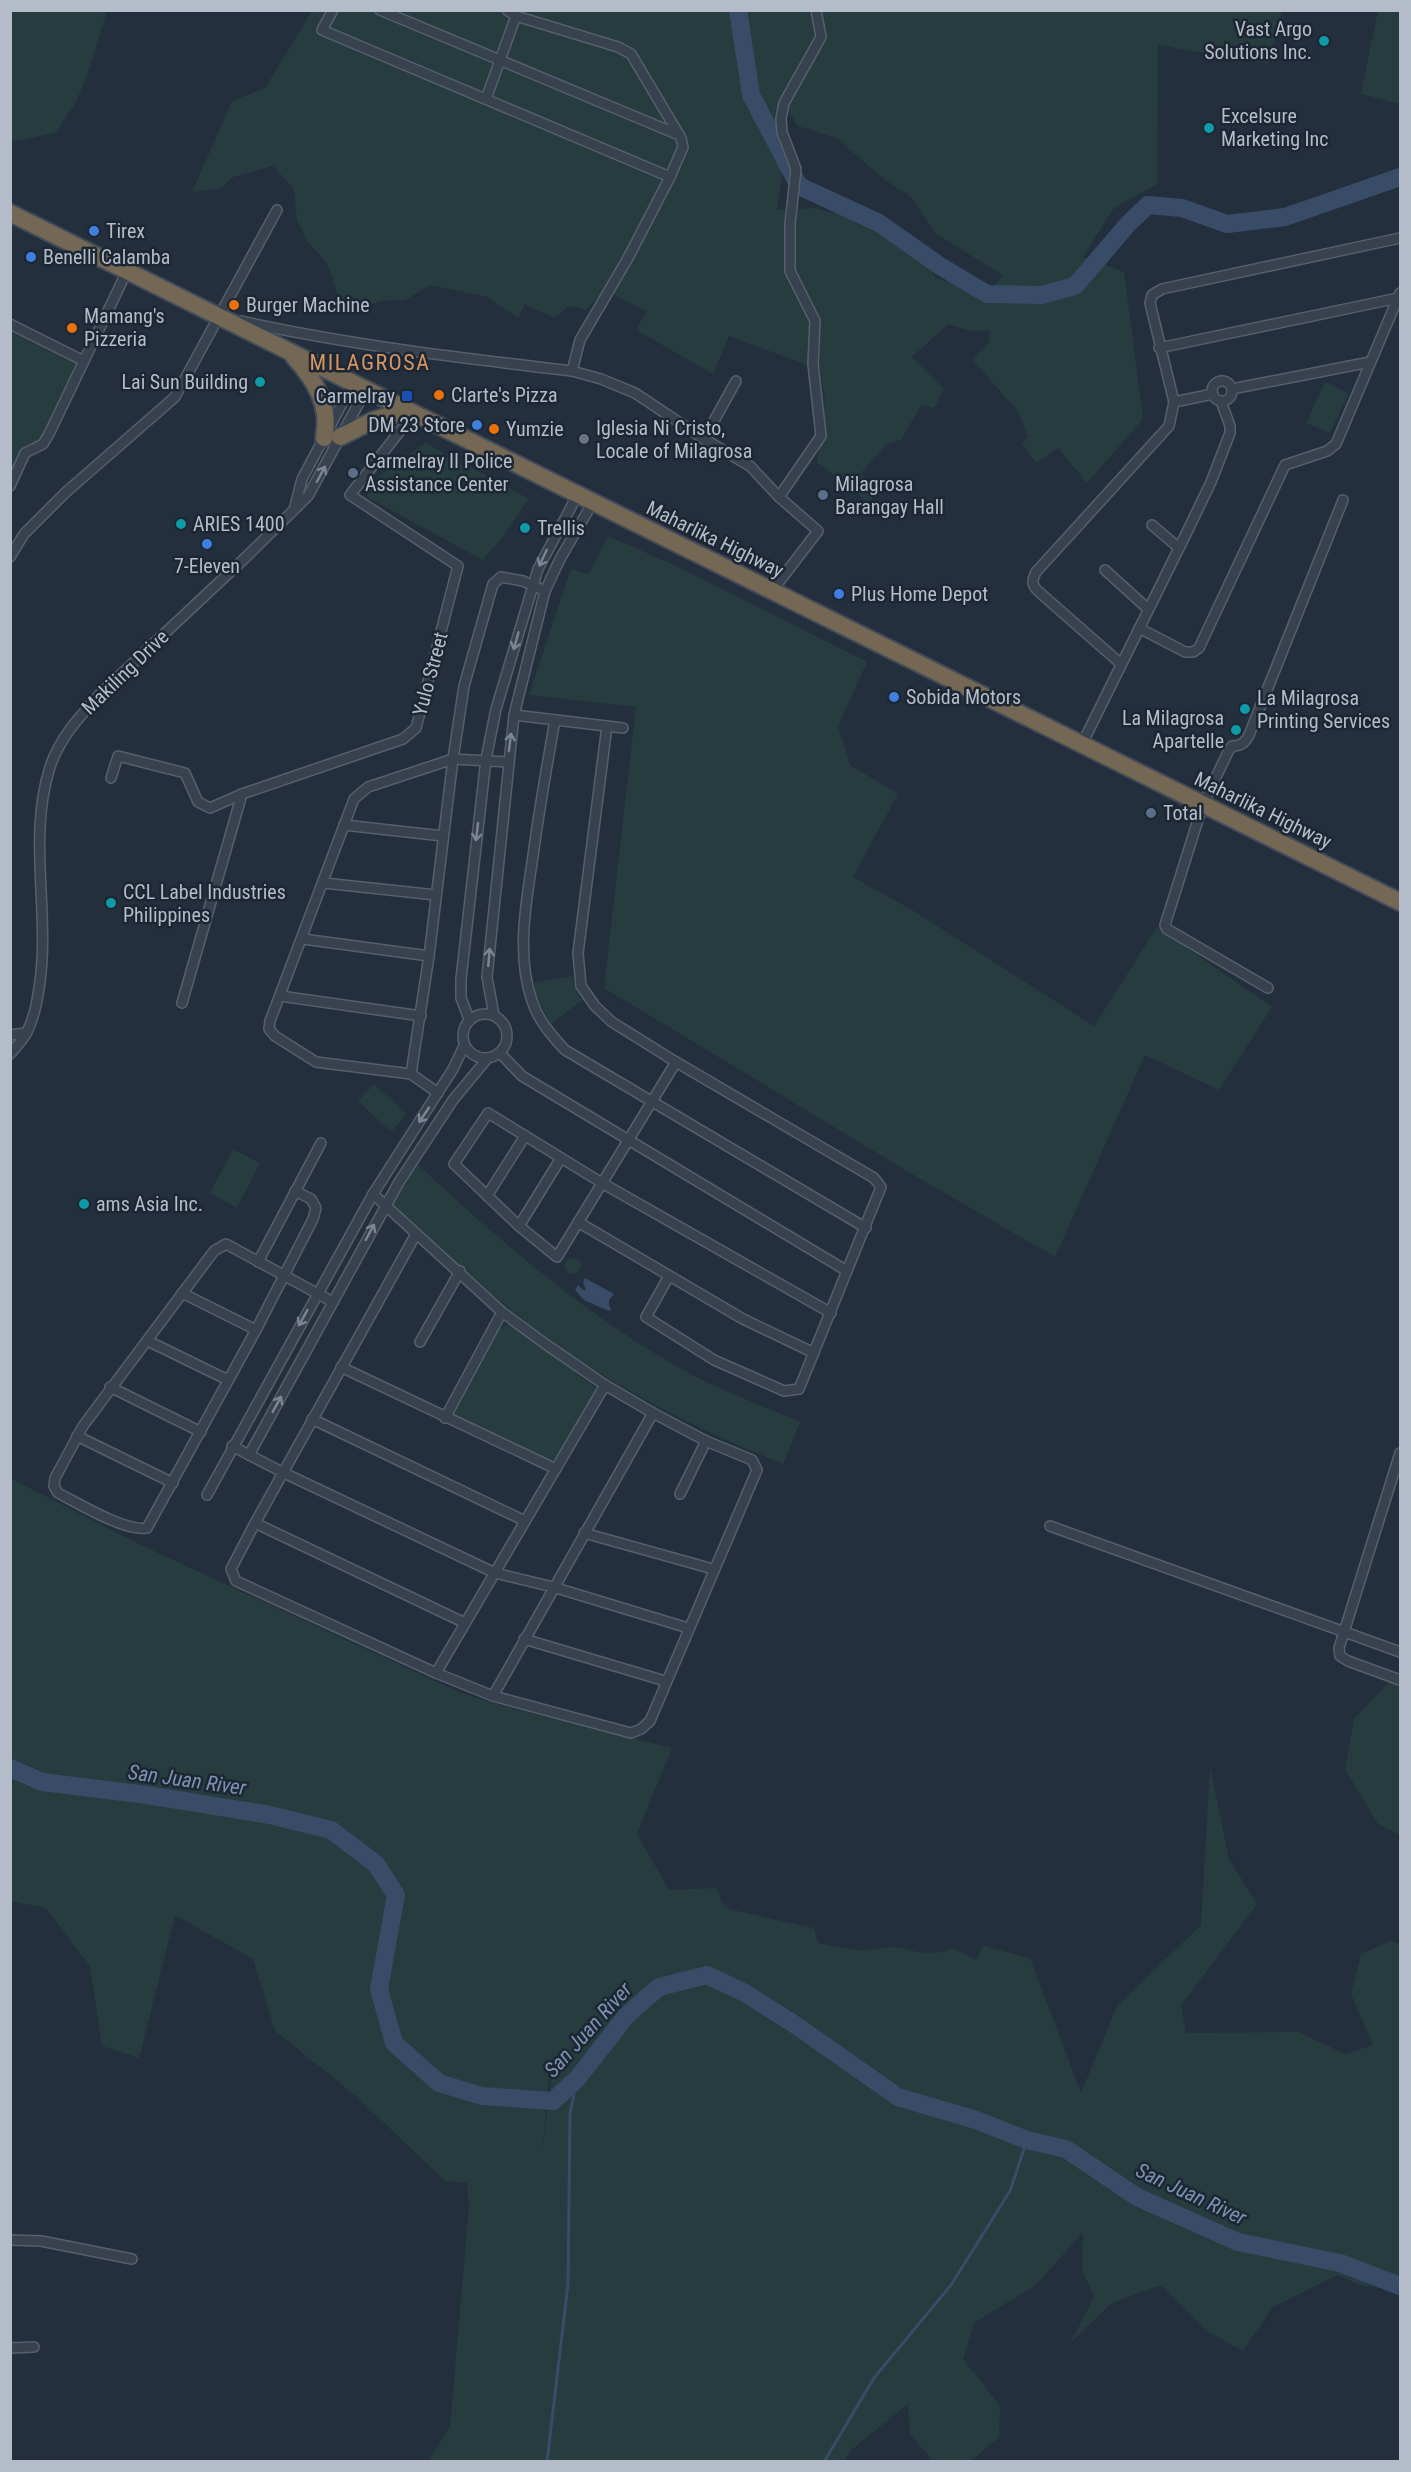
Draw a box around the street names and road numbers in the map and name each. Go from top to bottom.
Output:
street label: Maharlika Highway [642,495,788,583]
street label: Makiling Drive [77,625,173,719]
street label: Yulo Street [407,629,453,719]
street label: Maharlika Highway [1190,766,1336,854]

